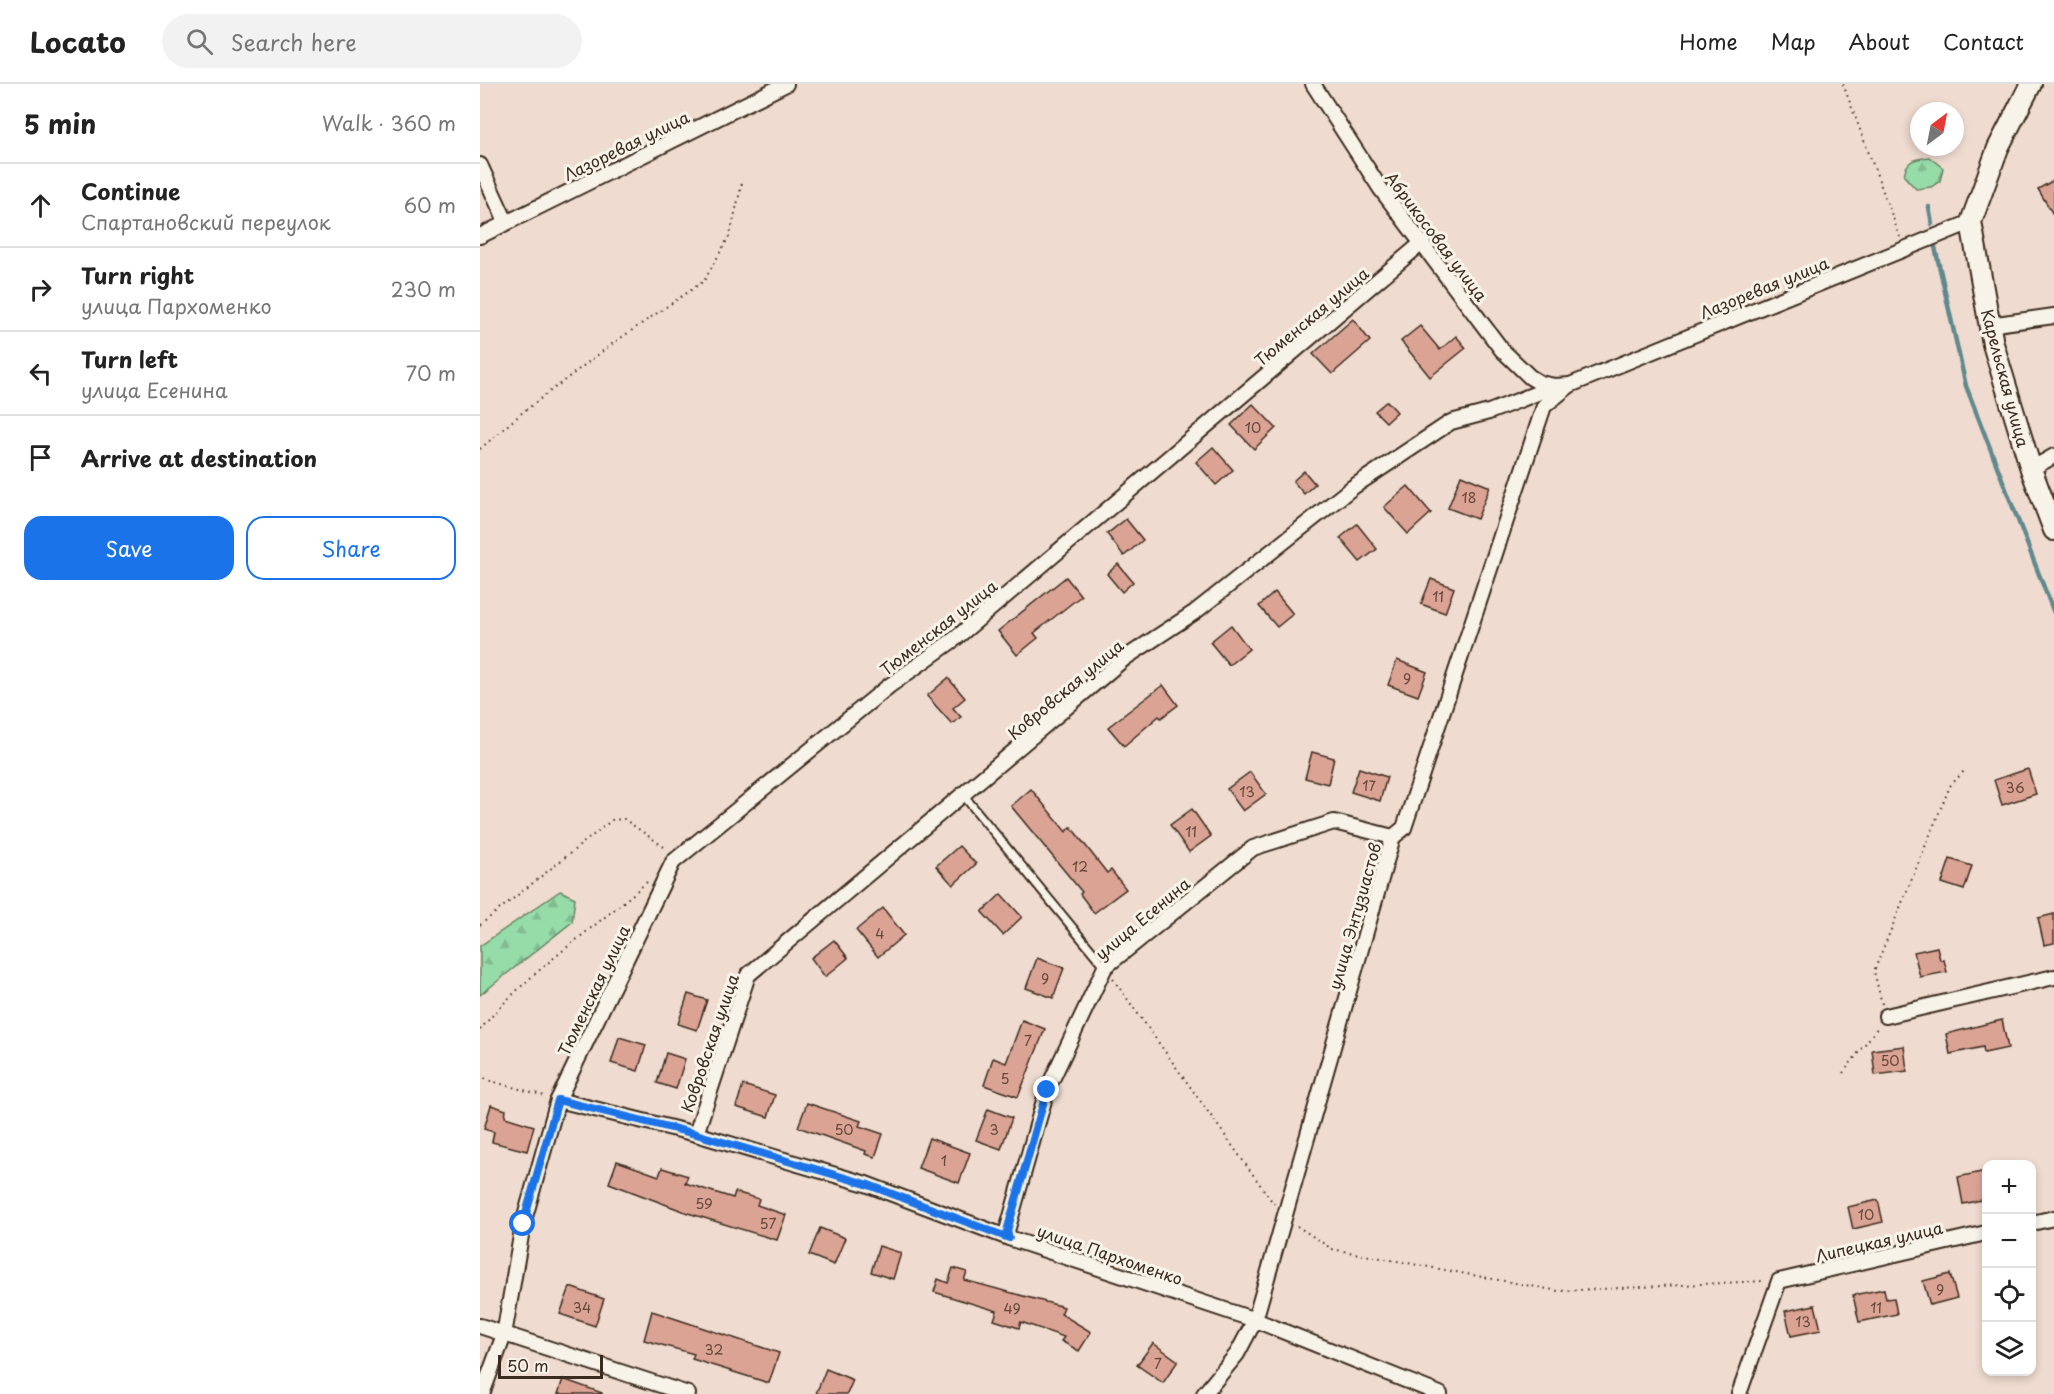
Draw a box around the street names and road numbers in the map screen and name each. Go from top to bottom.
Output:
street label: Лазоревая улица [559,104,693,186]
street label: Абрикосовая улица [1380,166,1494,306]
street label: Лазоревая улица [1696,250,1832,324]
street label: Тюменская улица [1249,261,1373,371]
street label: Карельская улица [1976,306,2036,450]
street label: Тюменская улица [874,574,1002,680]
street label: Ковровская улица [1002,633,1128,745]
street label: улица Энтузиастов [1322,840,1386,992]
street label: улица Есенина [1089,871,1195,965]
street label: Тюменская улица [551,921,635,1059]
street label: Ковровская улица [674,971,744,1115]
street label: Липецкая улица [1813,1215,1945,1267]
street label: улица Пархоменко [1034,1218,1186,1290]

